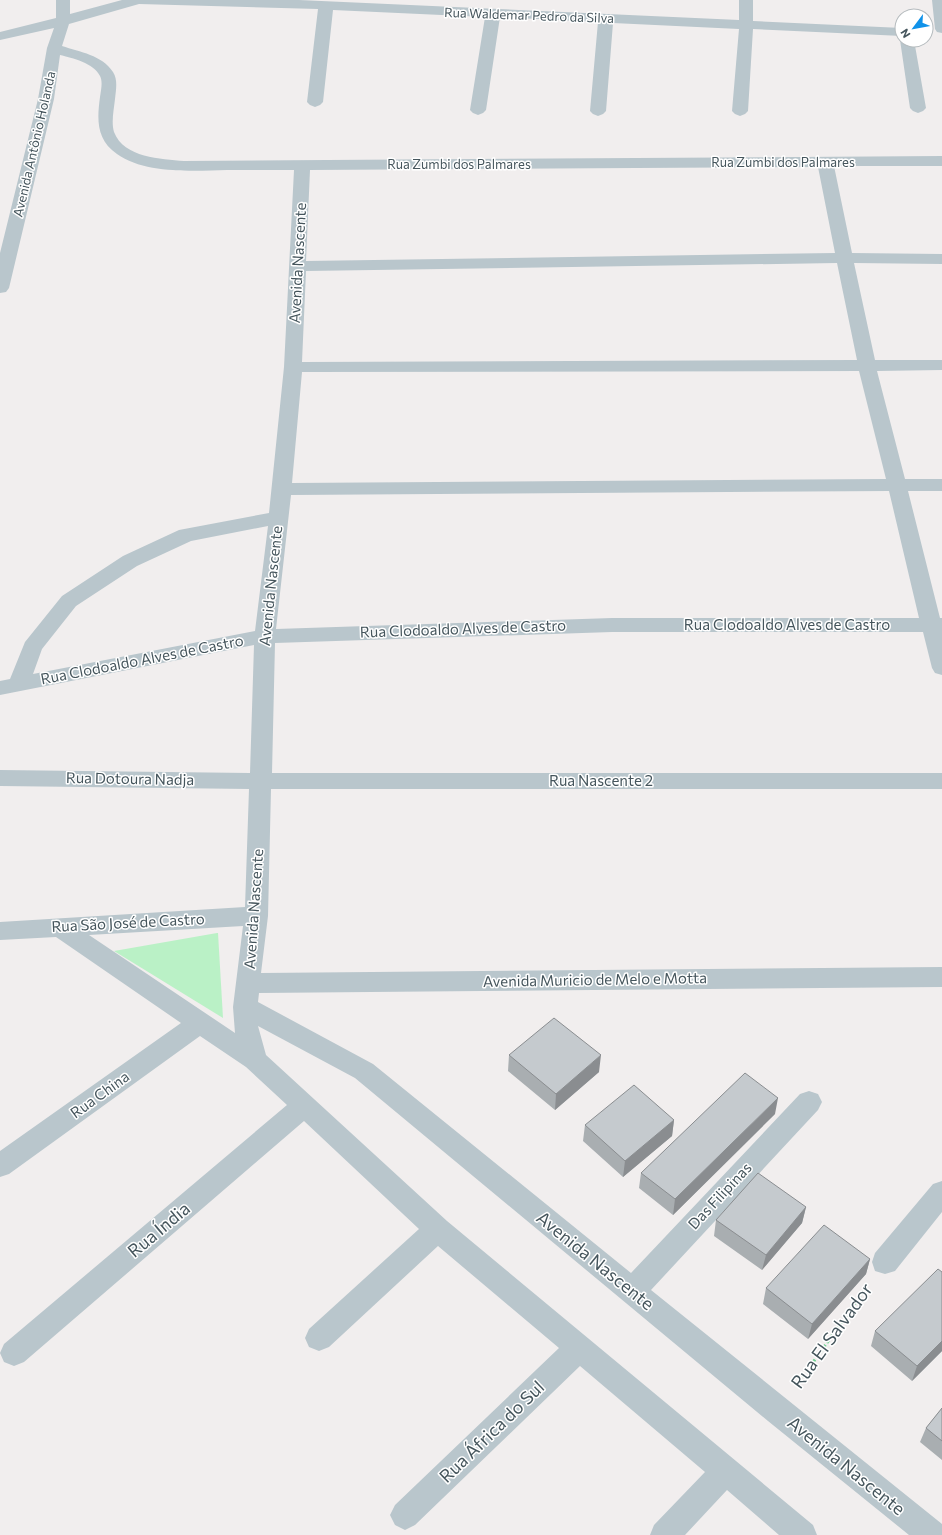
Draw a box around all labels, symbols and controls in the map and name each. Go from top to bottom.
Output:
street label: Rua Waldemar Pedro da Silva [444,4,614,26]
north arrow [894,8,934,48]
text: N [897,27,913,41]
street label: Avenida Antônio Holanda [9,70,59,218]
street label: Rua Zumbi dos Palmares [711,154,855,170]
street label: Rua Zumbi dos Palmares [387,156,531,172]
street label: Avenida Nascente [285,202,309,324]
street label: Avenida Nascente [255,525,285,647]
street label: Rua Clodoaldo Alves de Castro [360,615,566,641]
street label: Rua Clodoaldo Alves de Castro [684,615,890,633]
street label: Rua Clodoaldo Alves de Castro [39,630,245,688]
street label: Rua Dotoura Nadja [66,768,194,788]
street label: Rua Nascente 2 [549,771,653,789]
street label: Avenida Nascente [240,848,266,970]
street label: Rua São José de Castro [51,909,205,935]
street label: Avenida Muricio de Melo e Motta [483,968,707,990]
street label: Rua China [67,1067,132,1122]
street label: Das Filipinas [684,1158,755,1232]
street label: Rua Índia [123,1197,194,1262]
street label: Avenida Nascente [532,1206,659,1314]
street label: Rua El Salvador [786,1278,877,1392]
street label: Rua África do Sul [434,1376,548,1487]
street label: Avenida Nascente [783,1411,910,1519]

